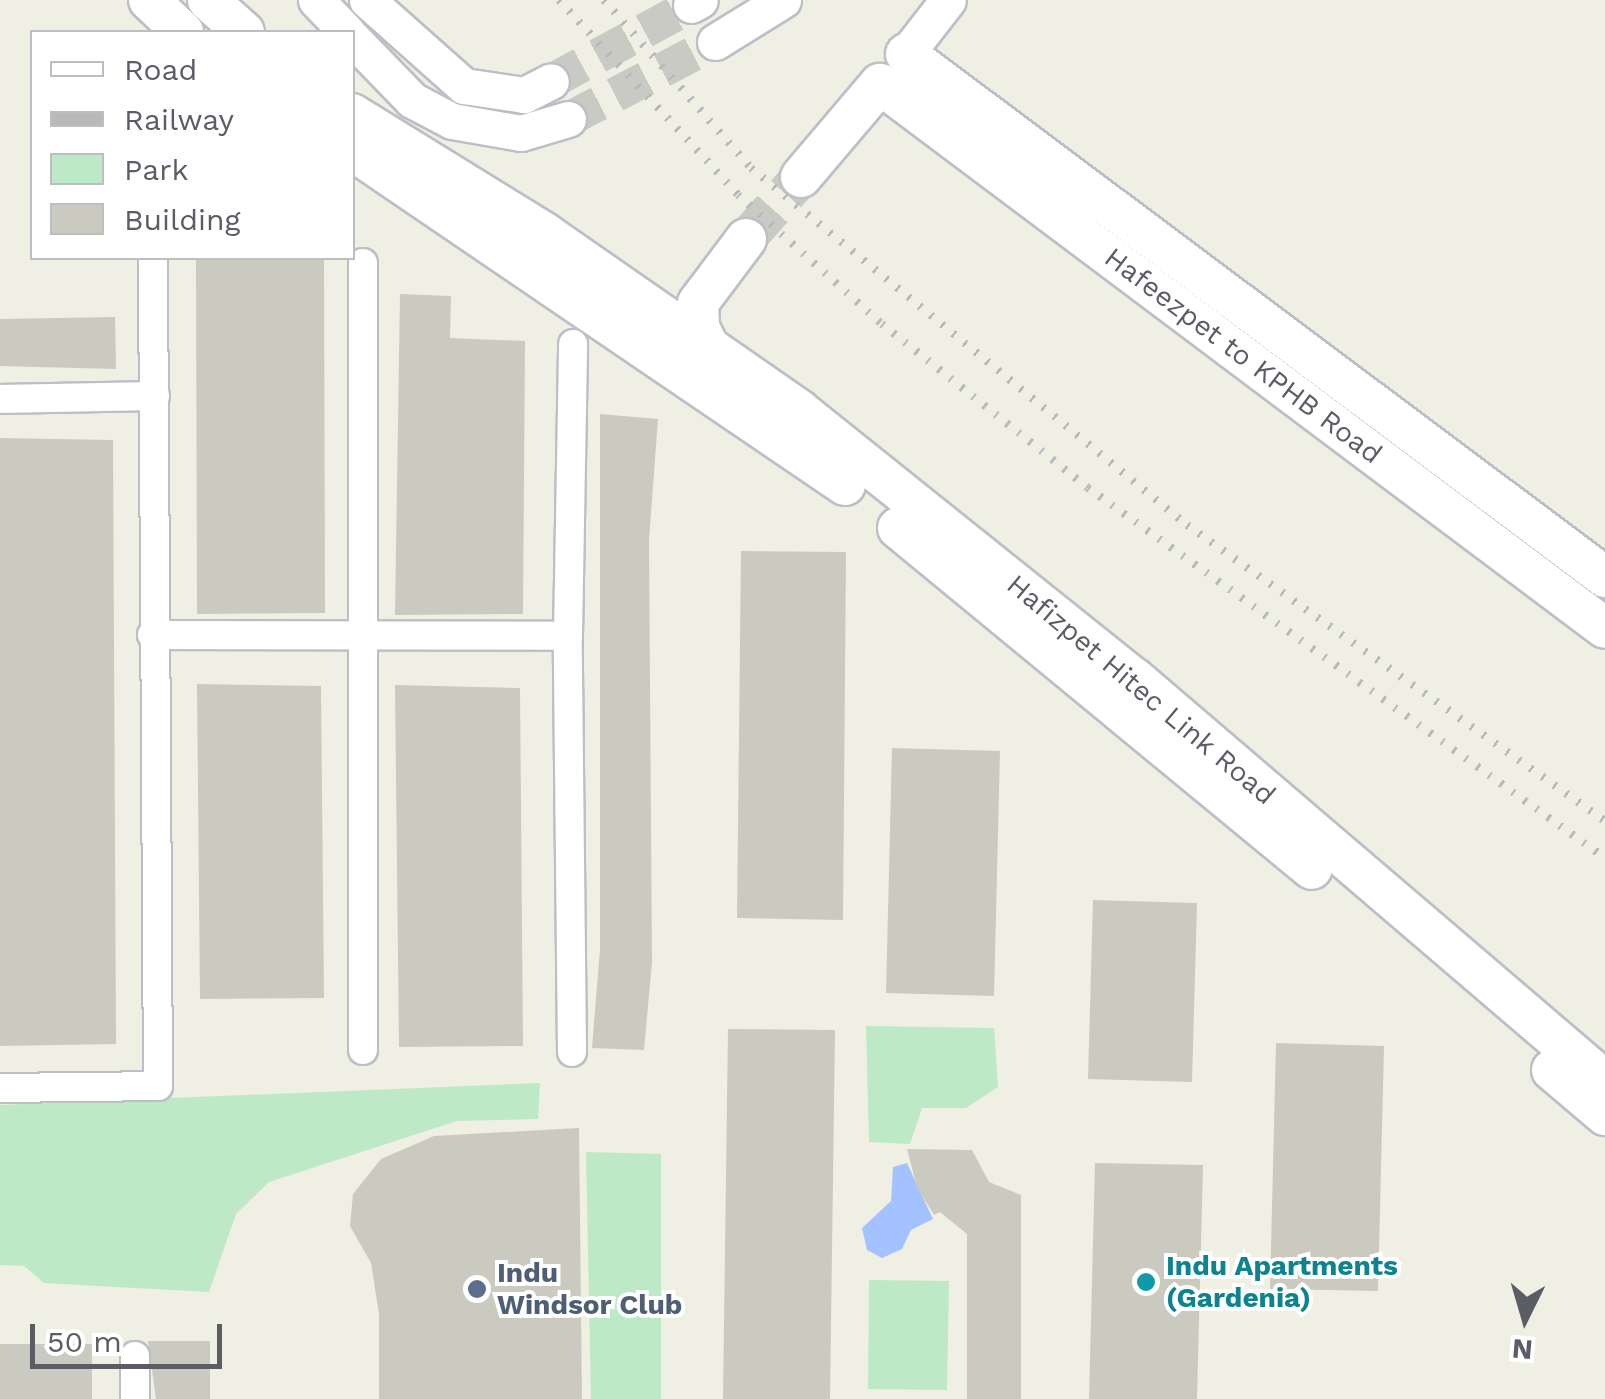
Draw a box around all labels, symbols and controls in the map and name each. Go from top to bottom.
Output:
legend [30,30,355,260]
text: Road [124,52,197,87]
text: Railway [124,102,234,137]
text: Park [124,152,189,187]
text: Building [124,202,241,237]
street label: Hafeezpet to KPHB Road [1098,241,1388,471]
street label: Hafizpet Hitec Link Road [1000,568,1282,812]
place label: Indu Apartments (Gardenia) [1166,1249,1399,1315]
place label: Indu Windsor Club [497,1256,683,1322]
north arrow [1475,1269,1575,1369]
marker: Indu Apartments (Gardenia) [1135,1271,1157,1293]
marker: Indu Windsor Club [466,1278,488,1300]
scale bar [35,1304,228,1366]
text: 50 m [47,1324,122,1359]
text: N [1511,1332,1534,1367]

